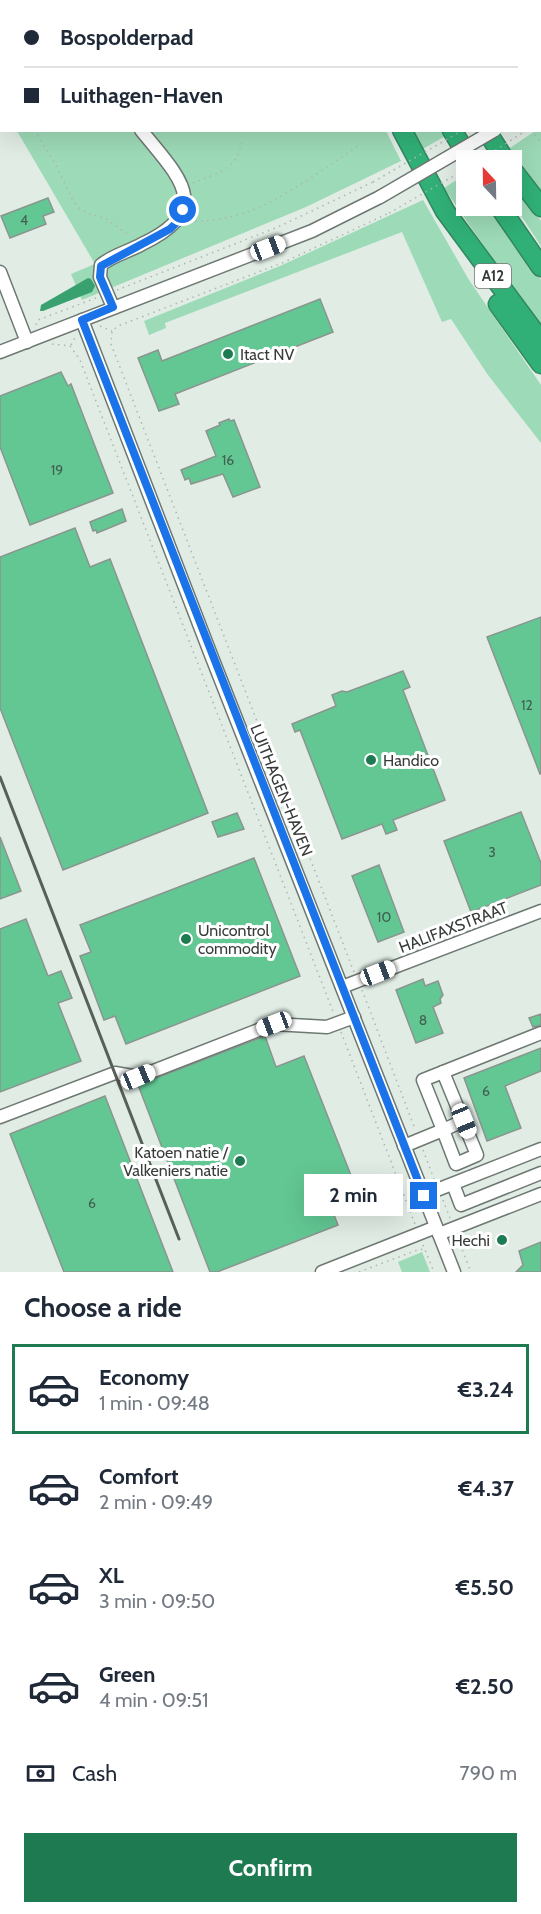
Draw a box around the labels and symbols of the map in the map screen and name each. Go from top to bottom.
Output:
north arrow [456,150,522,216]
route start [169,196,196,223]
house number: 4 [20,211,28,229]
car [248,233,288,263]
road number: A12 [475,264,511,288]
place label: Itact NV [240,345,295,364]
marker: Itact NV [221,347,235,361]
house number: 16 [222,451,234,469]
house number: 19 [51,461,63,479]
house number: 12 [521,696,533,714]
street label: LUITHAGEN-HAVEN [246,721,317,859]
place label: Handico [383,751,439,770]
marker: Handico [364,753,378,767]
house number: 3 [488,843,496,861]
street label: HALIFAXSTRAAT [396,898,511,957]
house number: 10 [377,908,391,926]
place label: Unicontrol commodity [198,921,277,958]
marker: Unicontrol commodity [179,932,193,946]
car [358,958,398,988]
car [254,1009,294,1039]
house number: 8 [419,1011,427,1029]
car [118,1062,158,1092]
house number: 6 [482,1082,490,1100]
car [449,1101,479,1141]
place label: Katoen natie / Valkeniers natie [123,1143,229,1180]
marker: Katoen natie / Valkeniers natie [233,1154,247,1168]
callout: 2 min [304,1175,403,1217]
route end [410,1182,437,1209]
house number: 6 [88,1194,96,1212]
place label: Hechi [451,1231,490,1250]
marker: Hechi [495,1233,509,1247]

